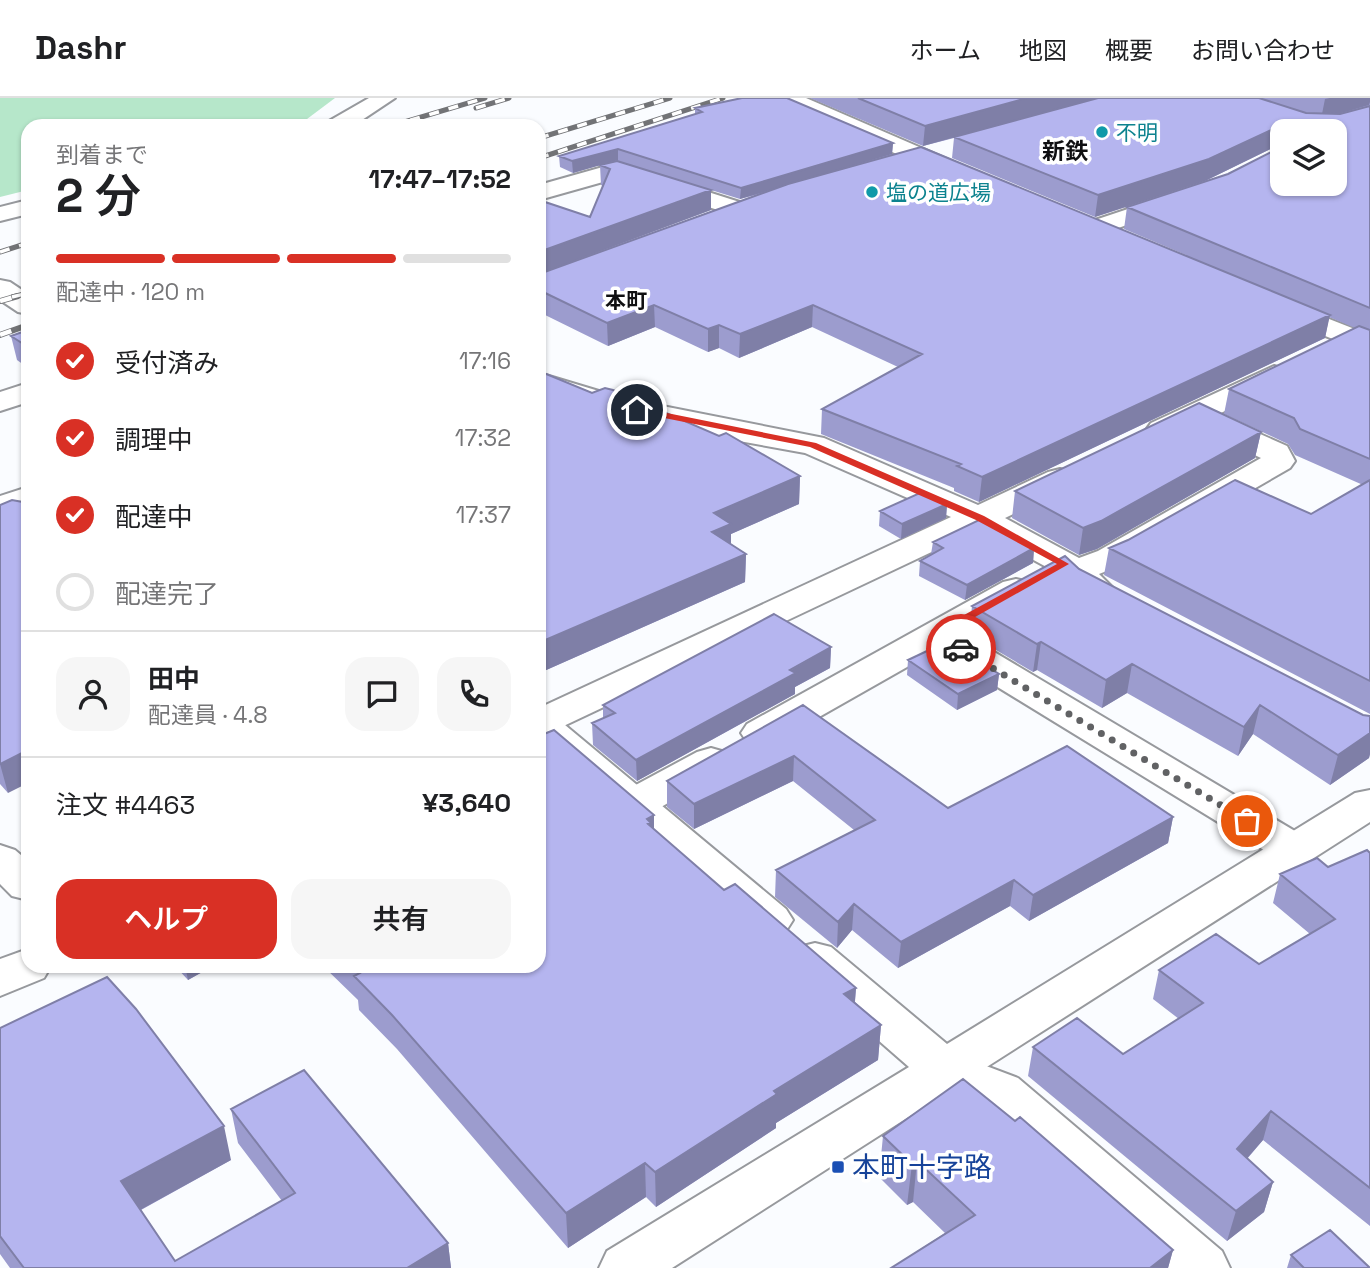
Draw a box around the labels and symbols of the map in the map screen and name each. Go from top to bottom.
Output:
place label: 不明 [1116,119,1158,146]
marker: 不明 [1094,124,1110,140]
district label: 新鉄 [1042,136,1088,166]
place label: 塩の道広場 [886,179,991,206]
marker: 塩の道広場 [864,184,880,200]
district label: 本町 [605,287,647,314]
pin [607,380,667,440]
courier [926,614,996,684]
pin [1217,791,1277,851]
place label: 本町十字路 [852,1149,992,1185]
marker: 本町十字路 [830,1159,846,1175]

